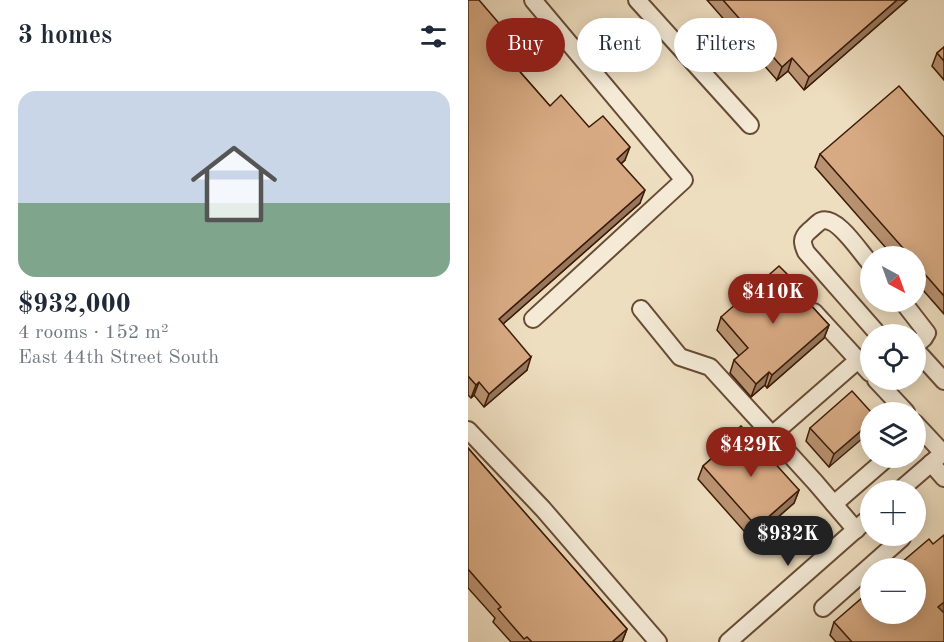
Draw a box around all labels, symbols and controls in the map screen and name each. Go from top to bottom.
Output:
chip: Buy [486,18,565,72]
chip: Rent [577,18,662,72]
chip: Filters [674,18,777,72]
icon: filters [417,20,450,53]
text: 3 homes [18,23,112,49]
icon: home [180,130,288,238]
north arrow [860,246,926,312]
map controls [860,246,926,624]
pin: $410K [731,274,815,325]
text: $410K [742,283,804,303]
text: $932,000 [18,292,131,318]
text: 4 rooms · 152 m² [18,323,168,343]
button: locate [860,324,926,390]
text: East 44th Street South [18,348,219,368]
button: layers [860,402,926,468]
pin: $429K [709,427,793,478]
text: $429K [720,436,782,456]
button: + [860,480,926,546]
pin: $932K [746,516,830,567]
text: $932K [757,525,819,545]
button: − [860,558,926,624]

